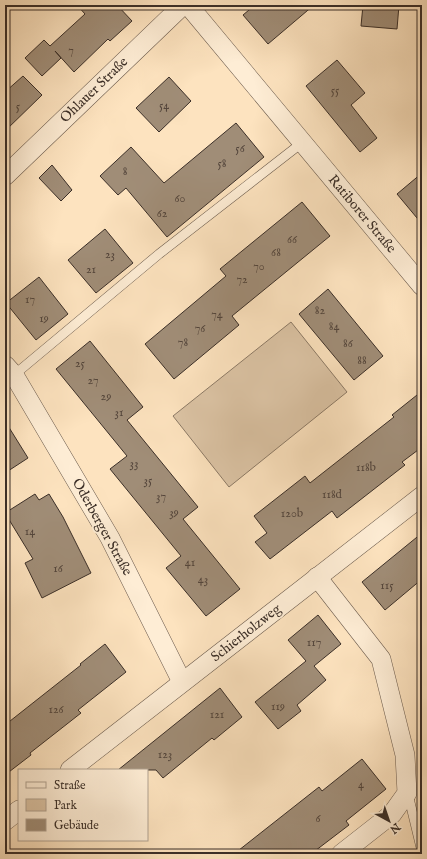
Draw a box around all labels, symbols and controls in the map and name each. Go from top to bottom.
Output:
house number: 7 [68,43,74,58]
street label: Ohlauer Straße [56,53,132,127]
house number: 55 [331,83,340,98]
house number: 54 [159,98,169,113]
house number: 5 [16,99,21,114]
house number: 56 [235,141,246,156]
house number: 58 [217,156,227,171]
house number: 8 [123,164,128,179]
street label: Ratiborer Straße [324,171,400,257]
house number: 60 [175,191,186,206]
house number: 62 [157,206,168,221]
house number: 66 [287,232,298,247]
house number: 68 [271,245,281,260]
house number: 23 [105,247,115,262]
house number: 70 [253,259,265,274]
house number: 21 [86,262,96,277]
house number: 72 [236,272,248,287]
house number: 17 [25,292,35,307]
house number: 82 [315,303,326,318]
house number: 74 [211,307,223,322]
house number: 19 [39,311,49,326]
house number: 84 [329,319,339,334]
house number: 76 [195,321,206,336]
house number: 78 [178,335,188,350]
house number: 86 [343,336,354,351]
house number: 88 [357,353,367,368]
house number: 25 [75,356,86,371]
house number: 27 [87,373,99,388]
house number: 29 [101,389,111,404]
house number: 31 [115,405,123,420]
house number: 33 [130,456,138,471]
house number: 118b [356,460,376,475]
house number: 35 [144,473,153,488]
street label: Oderberger Straße [68,475,137,579]
house number: 118d [322,487,343,502]
house number: 37 [156,489,166,504]
house number: 39 [169,505,179,520]
house number: 120b [281,506,303,521]
house number: 14 [25,524,35,539]
house number: 41 [185,555,195,570]
house number: 16 [53,561,64,576]
house number: 43 [198,572,208,587]
house number: 115 [380,578,394,593]
street label: Schierholzweg [207,600,285,666]
house number: 117 [307,635,321,650]
house number: 119 [271,699,285,714]
house number: 126 [48,702,65,717]
house number: 121 [210,707,224,722]
house number: 123 [158,747,172,762]
legend [18,769,148,841]
house number: 4 [358,777,364,792]
text: Straße [54,778,86,793]
text: Park [54,798,77,813]
north arrow [369,801,409,841]
house number: 6 [315,811,321,826]
text: Gebäude [54,818,99,833]
text: N [386,819,404,837]

